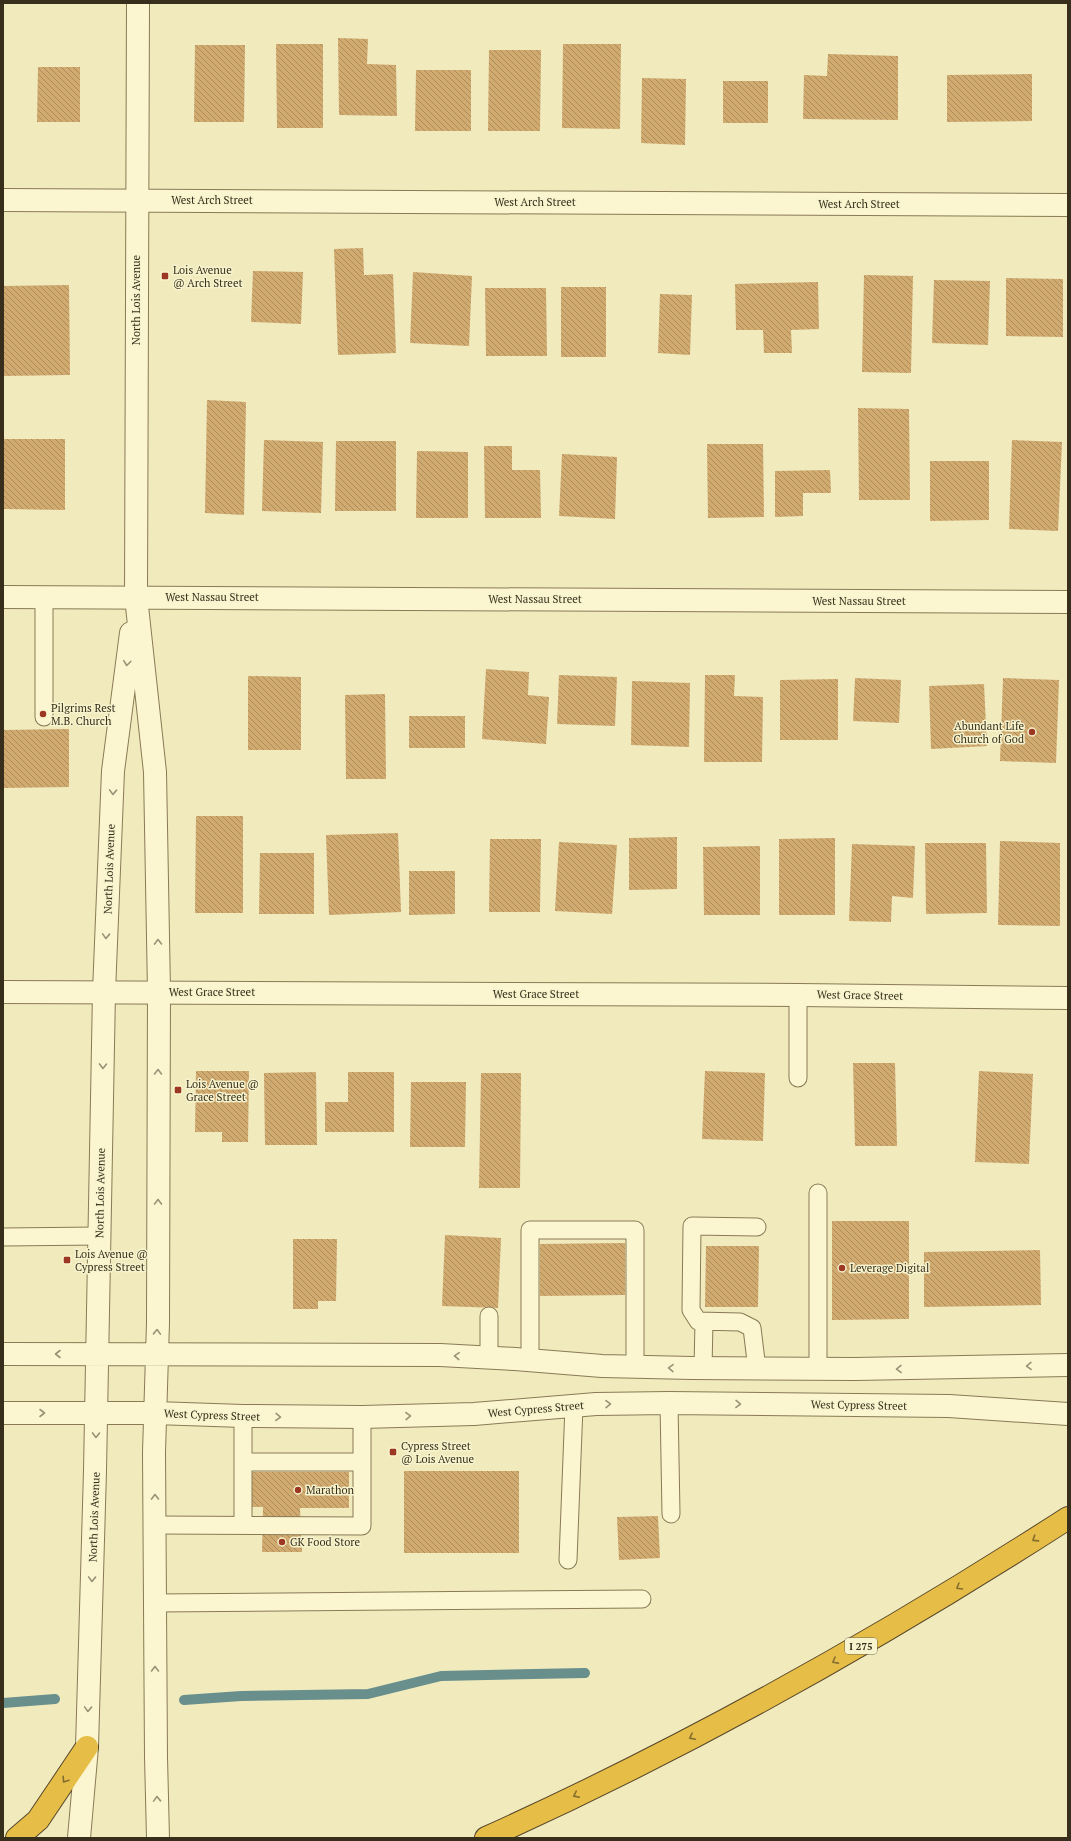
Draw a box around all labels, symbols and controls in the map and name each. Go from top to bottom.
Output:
street label: West Arch Street [171,193,253,207]
street label: West Arch Street [494,195,576,209]
street label: West Arch Street [818,197,900,211]
street label: North Lois Avenue [129,254,143,345]
place label: Lois Avenue @ Arch Street [173,263,243,290]
marker: Lois Avenue @ Arch Street [160,271,170,281]
street label: West Nassau Street [165,590,259,604]
street label: West Nassau Street [488,592,582,606]
street label: West Nassau Street [812,594,906,608]
one-way arrow [123,660,132,666]
place label: Pilgrims Rest M.B. Church [51,701,116,728]
marker: Pilgrims Rest M.B. Church [38,709,48,719]
place label: Abundant Life Church of God [953,719,1024,746]
marker: Abundant Life Church of God [1027,727,1037,737]
one-way arrow [108,789,117,796]
street label: North Lois Avenue [100,823,118,914]
one-way arrow [102,933,111,939]
one-way arrow [153,939,162,945]
street label: West Grace Street [169,985,255,999]
street label: West Grace Street [493,987,579,1001]
street label: West Grace Street [817,987,903,1003]
one-way arrow [99,1063,107,1069]
one-way arrow [154,1069,162,1075]
place label: Lois Avenue @ Grace Street [186,1077,259,1104]
marker: Lois Avenue @ Grace Street [173,1085,183,1095]
street label: North Lois Avenue [92,1147,108,1238]
one-way arrow [154,1199,162,1205]
place label: Lois Avenue @ Cypress Street [75,1247,148,1274]
marker: Lois Avenue @ Cypress Street [62,1255,72,1265]
place label: Leverage Digital [850,1261,929,1275]
marker: Leverage Digital [837,1263,847,1273]
one-way arrow [153,1329,162,1335]
one-way arrow [55,1350,61,1358]
one-way arrow [454,1352,460,1360]
one-way arrow [1026,1362,1032,1370]
one-way arrow [668,1364,674,1372]
one-way arrow [896,1364,902,1373]
street label: West Cypress Street [811,1397,907,1413]
street label: West Cypress Street [487,1398,585,1420]
one-way arrow [605,1400,611,1408]
one-way arrow [735,1400,741,1408]
street label: West Cypress Street [164,1406,260,1424]
one-way arrow [39,1409,45,1417]
one-way arrow [405,1412,411,1420]
one-way arrow [275,1413,281,1421]
one-way arrow [92,1432,100,1438]
place label: Cypress Street @ Lois Avenue [401,1439,475,1466]
marker: Cypress Street @ Lois Avenue [388,1447,398,1457]
street label: North Lois Avenue [85,1471,103,1562]
place label: Marathon [306,1483,354,1497]
marker: Marathon [293,1485,303,1495]
one-way arrow [151,1494,159,1500]
place label: GK Food Store [290,1535,361,1549]
one-way arrow [1032,1535,1039,1542]
marker: GK Food Store [277,1537,287,1547]
one-way arrow [88,1576,96,1582]
one-way arrow [956,1582,963,1590]
road number: I 275 [845,1638,877,1654]
one-way arrow [832,1656,839,1663]
one-way arrow [151,1666,159,1672]
one-way arrow [84,1706,92,1712]
one-way arrow [689,1732,696,1740]
one-way arrow [63,1776,70,1783]
one-way arrow [572,1790,580,1798]
one-way arrow [153,1796,161,1802]

